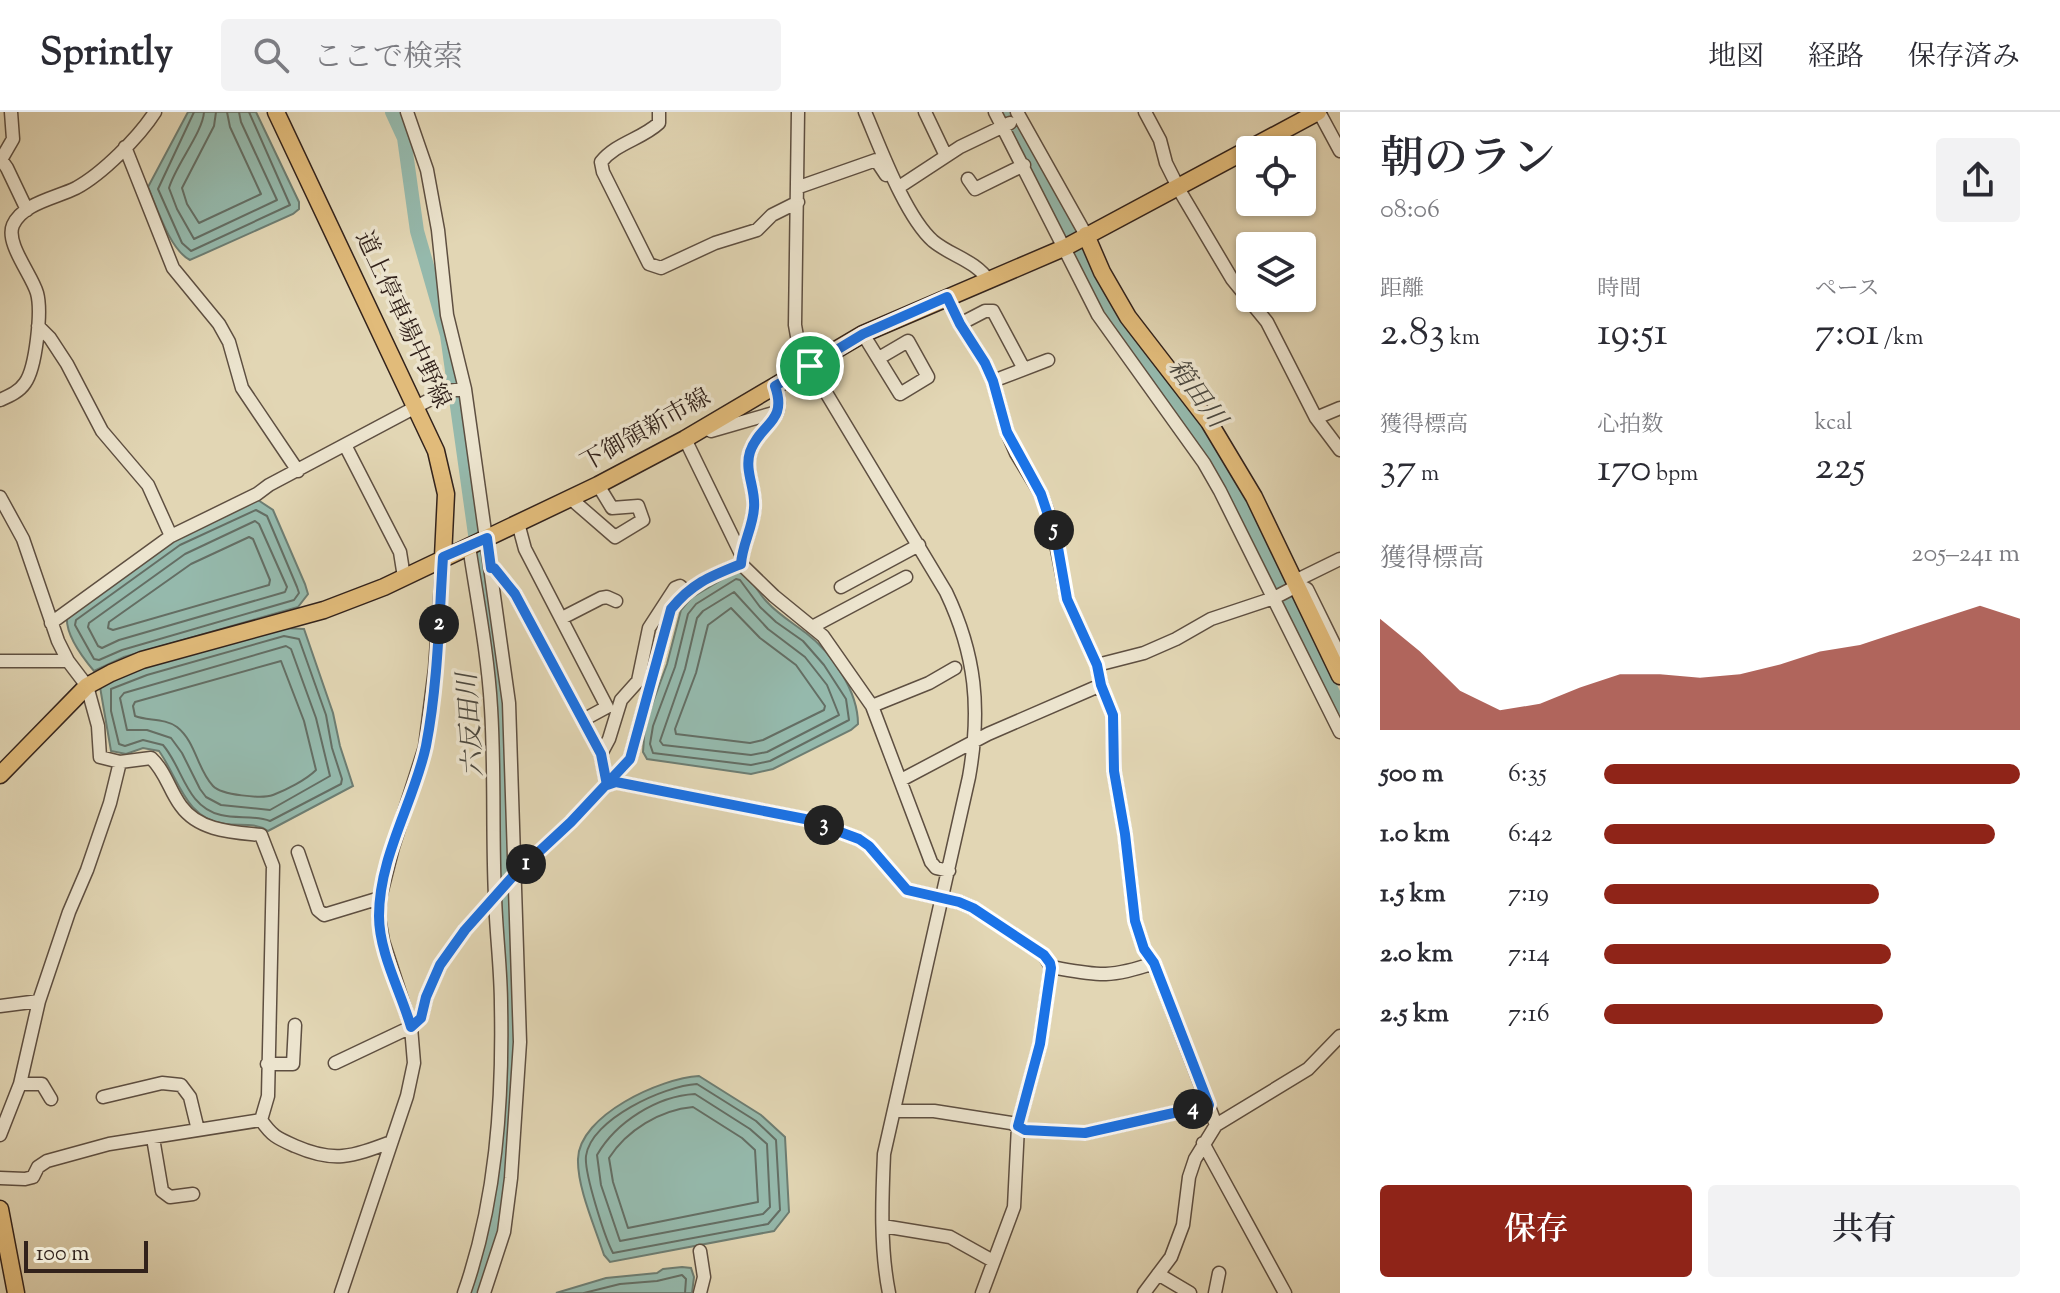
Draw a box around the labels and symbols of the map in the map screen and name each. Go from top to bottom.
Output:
street label: 道上停車場中野線 [346,226,458,414]
pin [776,332,844,400]
water label: 箱田川 [1158,352,1236,439]
street label: 下御領新市線 [575,381,717,481]
pin: 5 [1034,510,1074,550]
pin: 2 [419,604,459,644]
water label: 六反田川 [450,669,494,778]
pin: 3 [804,805,844,845]
pin: 1 [506,844,546,884]
pin: 4 [1173,1089,1213,1129]
scale bar [24,1237,148,1273]

